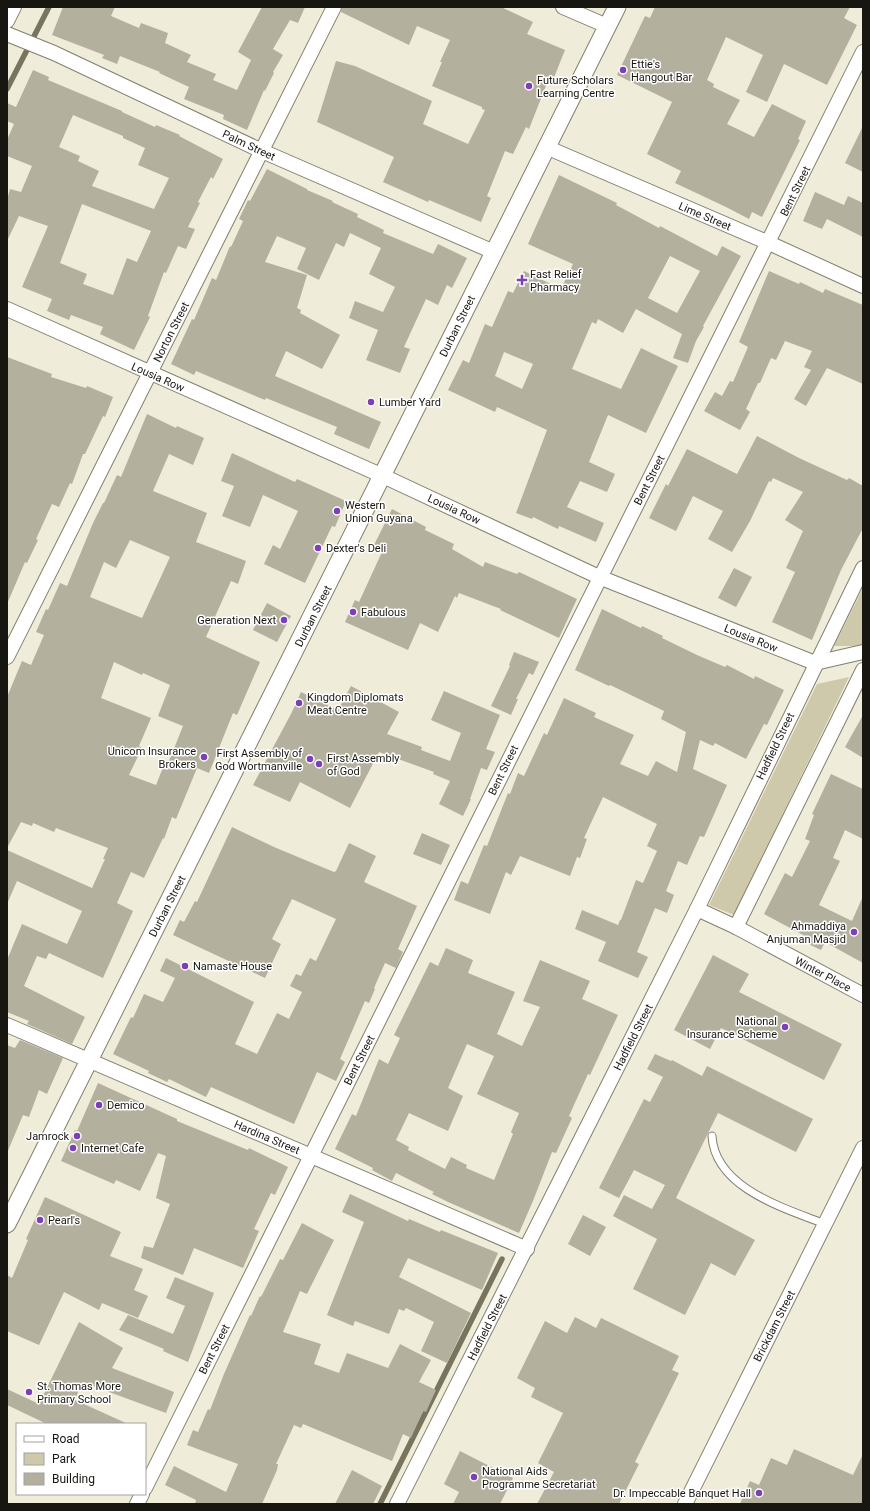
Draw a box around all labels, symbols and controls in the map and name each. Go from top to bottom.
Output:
place label: Ettie's Hangout Bar [631,58,693,84]
marker: Ettie's Hangout Bar [618,65,628,75]
place label: Future Scholars Learning Centre [537,74,614,100]
marker: Future Scholars Learning Centre [524,81,534,91]
street label: Palm Street [220,128,278,164]
street label: Bent Street [778,164,813,218]
street label: Lime Street [677,200,733,234]
place label: Fast Relief Pharmacy [530,268,582,294]
marker: Fast Relief Pharmacy [517,275,527,285]
street label: Durban Street [437,293,478,359]
street label: Norton Street [151,300,192,364]
street label: Lousia Row [129,360,187,395]
place label: Lumber Yard [379,396,441,409]
marker: Lumber Yard [366,397,376,407]
street label: Bent Street [631,453,668,507]
street label: Lousia Row [425,492,483,528]
place label: Western Union Guyana [345,499,413,525]
marker: Western Union Guyana [332,506,342,516]
place label: Dexter's Deli [326,542,386,555]
marker: Dexter's Deli [313,543,323,553]
street label: Durban Street [292,583,335,649]
place label: Fabulous [361,606,406,619]
marker: Fabulous [348,607,358,617]
place label: Generation Next [197,614,276,627]
marker: Generation Next [279,615,289,625]
street label: Lousia Row [722,622,780,655]
place label: Kingdom Diplomats Meat Centre [307,691,404,717]
marker: Kingdom Diplomats Meat Centre [294,698,304,708]
street label: Hadfield Street [754,710,797,782]
street label: Bent Street [486,743,521,797]
place label: Unicom Insurance Brokers [108,745,196,771]
place label: First Assembly of God Wortmanville [215,747,302,773]
marker: Unicom Insurance Brokers [199,752,209,762]
place label: First Assembly of God [327,752,400,778]
marker: First Assembly of God Wortmanville [305,754,315,764]
marker: First Assembly of God [314,759,324,769]
street label: Durban Street [146,873,189,939]
place label: Ahmaddiya Anjuman Masjid [767,920,846,946]
marker: Ahmaddiya Anjuman Masjid [849,927,859,937]
street label: Winter Place [793,954,853,995]
place label: Namaste House [193,960,272,973]
marker: Namaste House [180,961,190,971]
street label: Hadfield Street [611,1002,656,1073]
place label: National Insurance Scheme [687,1015,777,1041]
marker: National Insurance Scheme [780,1022,790,1032]
street label: Bent Street [341,1033,378,1087]
place label: Demico [107,1099,144,1112]
marker: Demico [94,1100,104,1110]
street label: Hardina Street [232,1118,302,1157]
place label: Jamrock [26,1130,69,1143]
marker: Jamrock [72,1131,82,1141]
place label: Internet Cafe [81,1142,144,1155]
marker: Internet Cafe [68,1143,78,1153]
place label: Pearl's [48,1214,81,1227]
marker: Pearl's [35,1215,45,1225]
street label: Brickdam Street [751,1288,798,1364]
street label: Hadfield Street [465,1292,510,1363]
street label: Bent Street [196,1322,233,1376]
place label: St. Thomas More Primary School [37,1380,121,1406]
marker: St. Thomas More Primary School [24,1387,34,1397]
legend [16,1423,146,1495]
text: Road [52,1432,80,1446]
text: Park [52,1452,77,1466]
place label: National Aids Programme Secretariat [482,1465,596,1491]
text: Building [52,1472,95,1486]
marker: National Aids Programme Secretariat [469,1472,479,1482]
place label: Dr. Impeccable Banquet Hall [613,1487,751,1500]
marker: Dr. Impeccable Banquet Hall [754,1488,764,1498]

